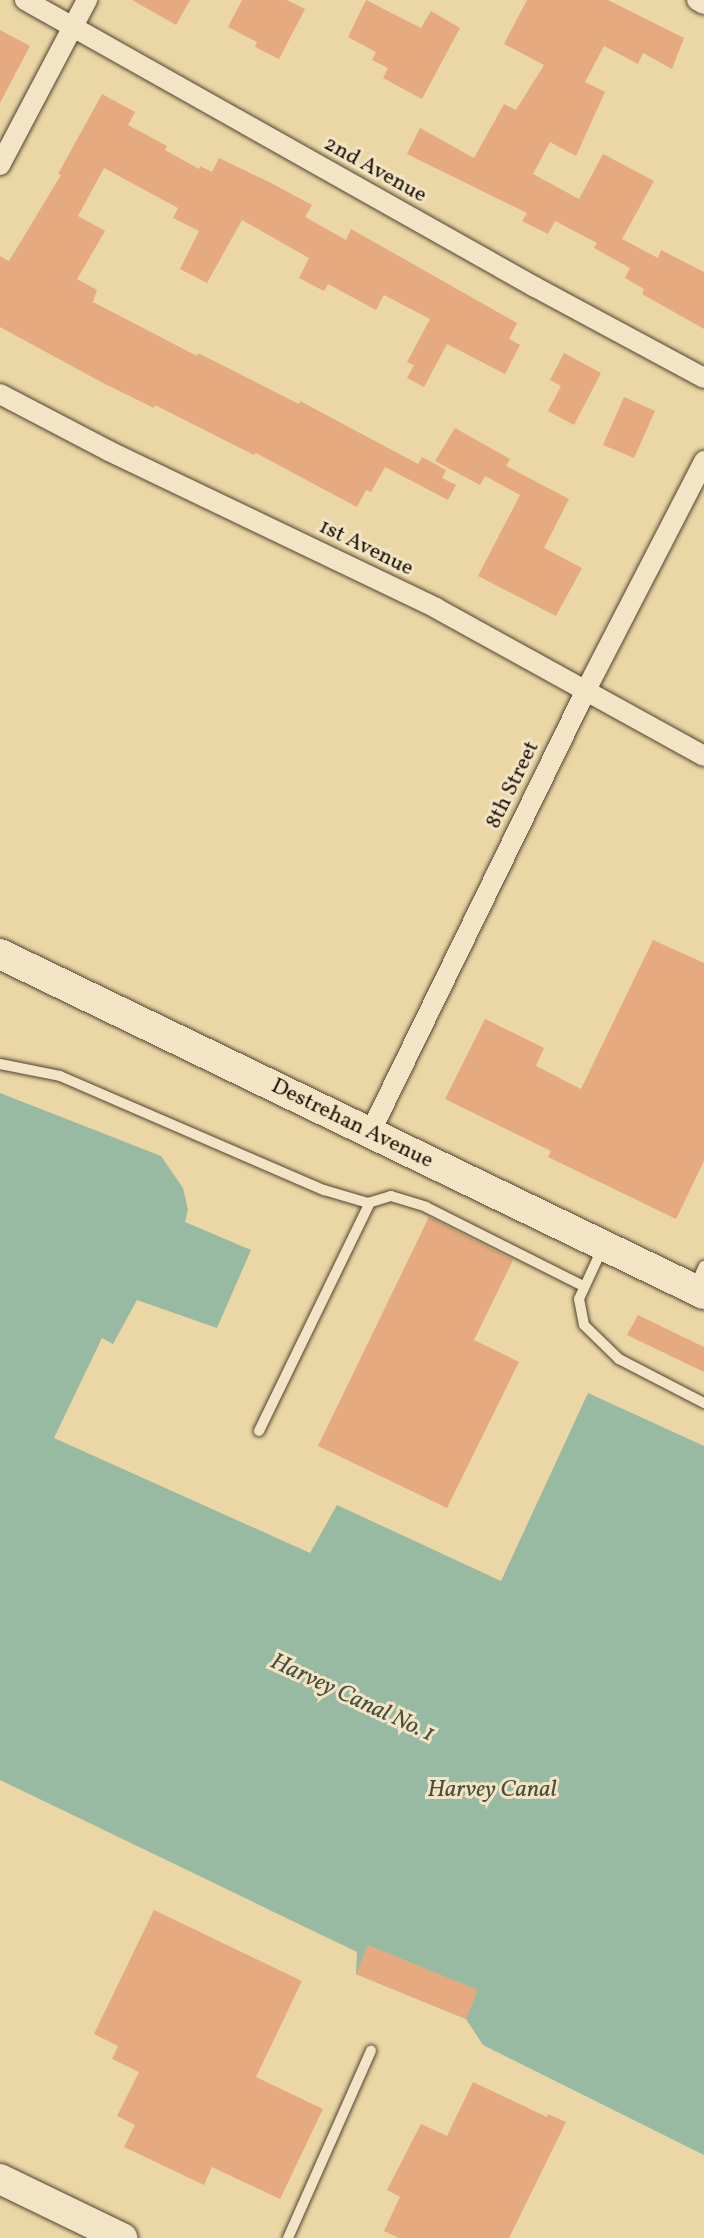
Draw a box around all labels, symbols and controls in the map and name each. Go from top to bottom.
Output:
street label: 2nd Avenue [319,131,431,209]
street label: 1st Avenue [314,514,418,582]
street label: 8th Street [481,737,545,833]
street label: Destrehan Avenue [267,1073,437,1175]
water label: Harvey Canal No. 1 [265,1648,439,1750]
water label: Harvey Canal [427,1777,557,1805]

